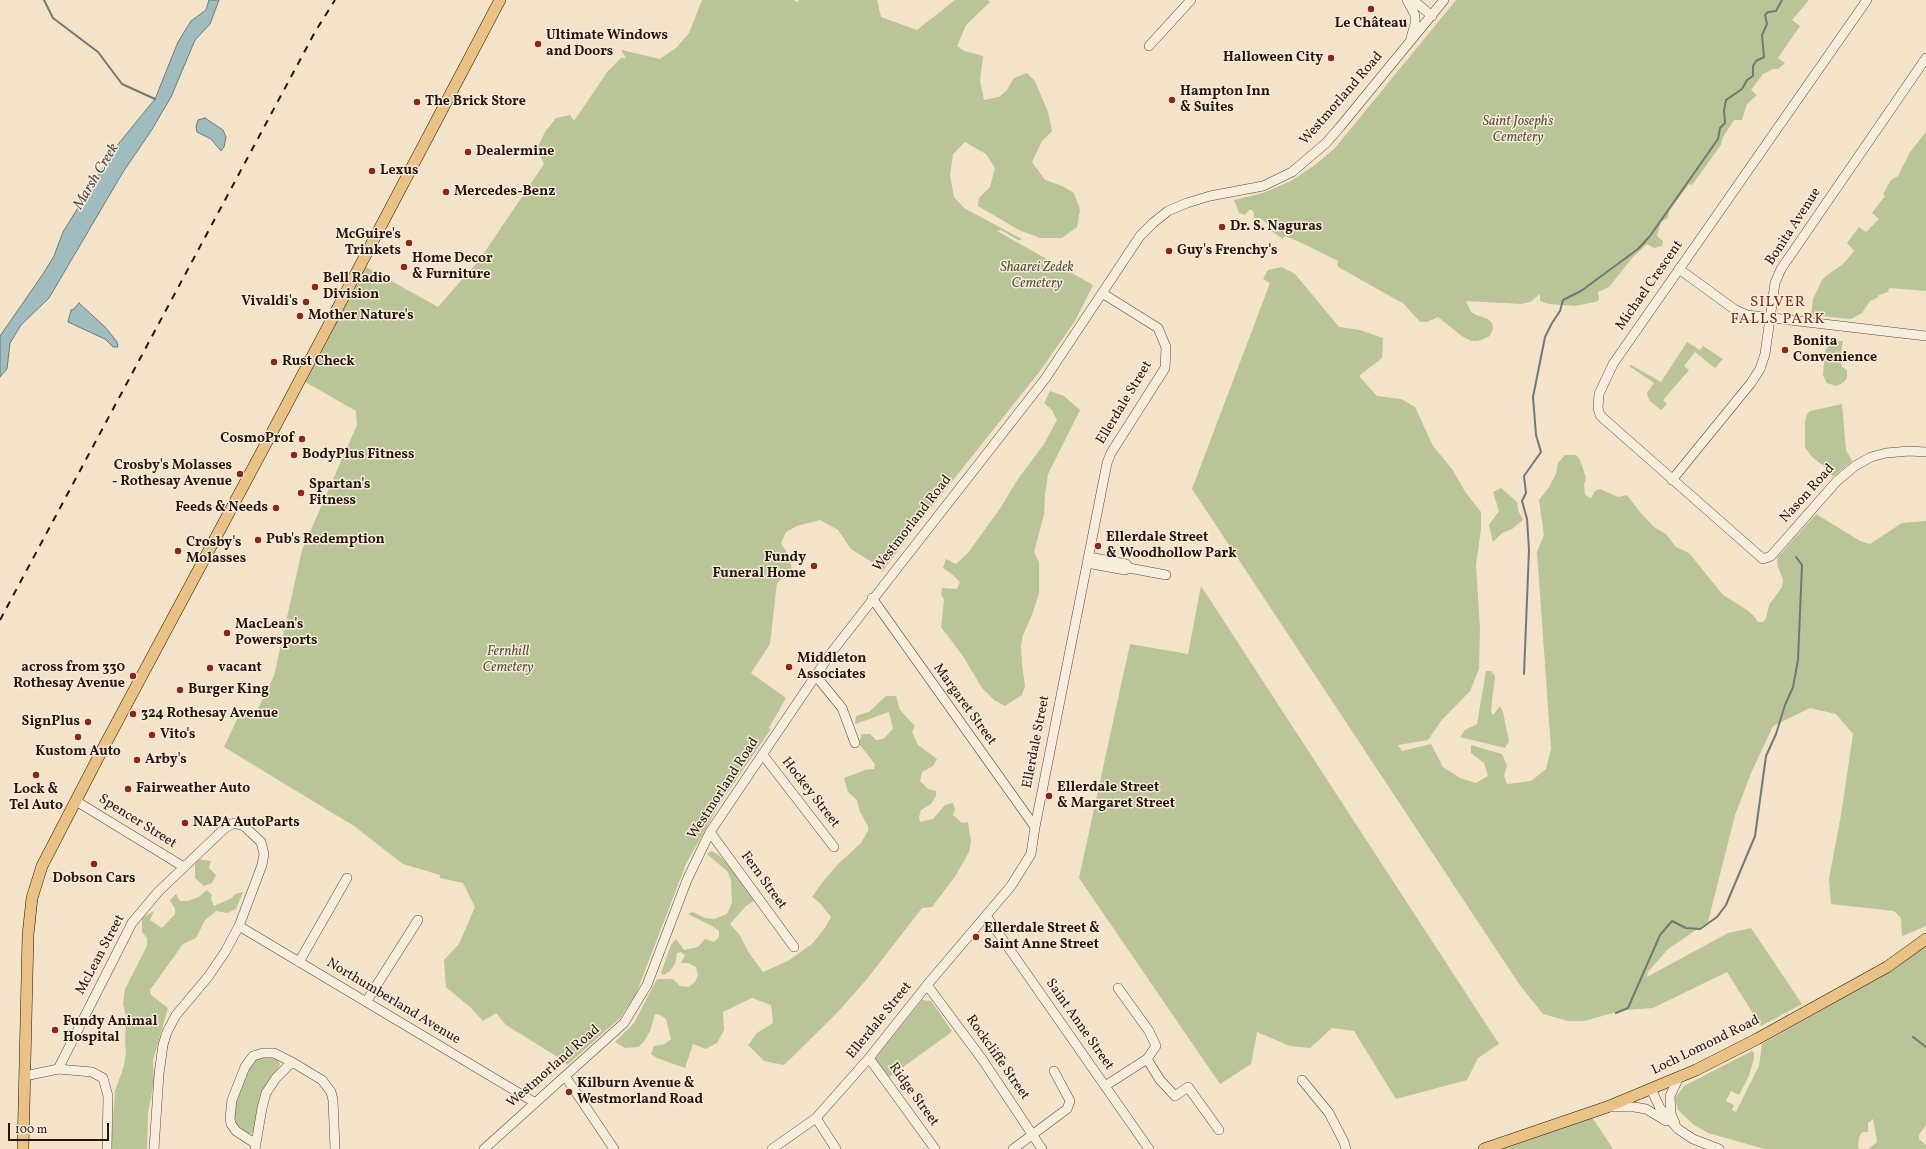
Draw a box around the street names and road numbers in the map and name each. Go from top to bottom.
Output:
street label: Westmorland Road [1297,49,1387,149]
street label: Bonita Avenue [1763,185,1825,269]
street label: Michael Crescent [1613,238,1687,334]
street label: Ellerdale Street [1093,358,1157,448]
street label: Nason Road [1777,461,1839,527]
street label: Westmorland Road [870,472,956,576]
street label: Margaret Street [929,661,999,749]
street label: Ellerdale Street [1020,694,1054,790]
street label: Westmorland Road [685,735,763,843]
street label: Hockey Street [777,754,843,832]
street label: Spencer Street [95,791,179,853]
street label: Fern Street [736,849,790,913]
street label: McLean Street [73,912,129,998]
street label: Northumberland Avenue [323,955,463,1049]
street label: Saint Anne Street [1041,976,1117,1074]
street label: Ellerdale Street [844,979,916,1063]
street label: Rockcliffe Street [961,1012,1033,1104]
street label: Loch Lomond Road [1649,1013,1763,1079]
street label: Westmorland Road [504,1022,604,1112]
street label: Ridge Street [884,1060,942,1130]

